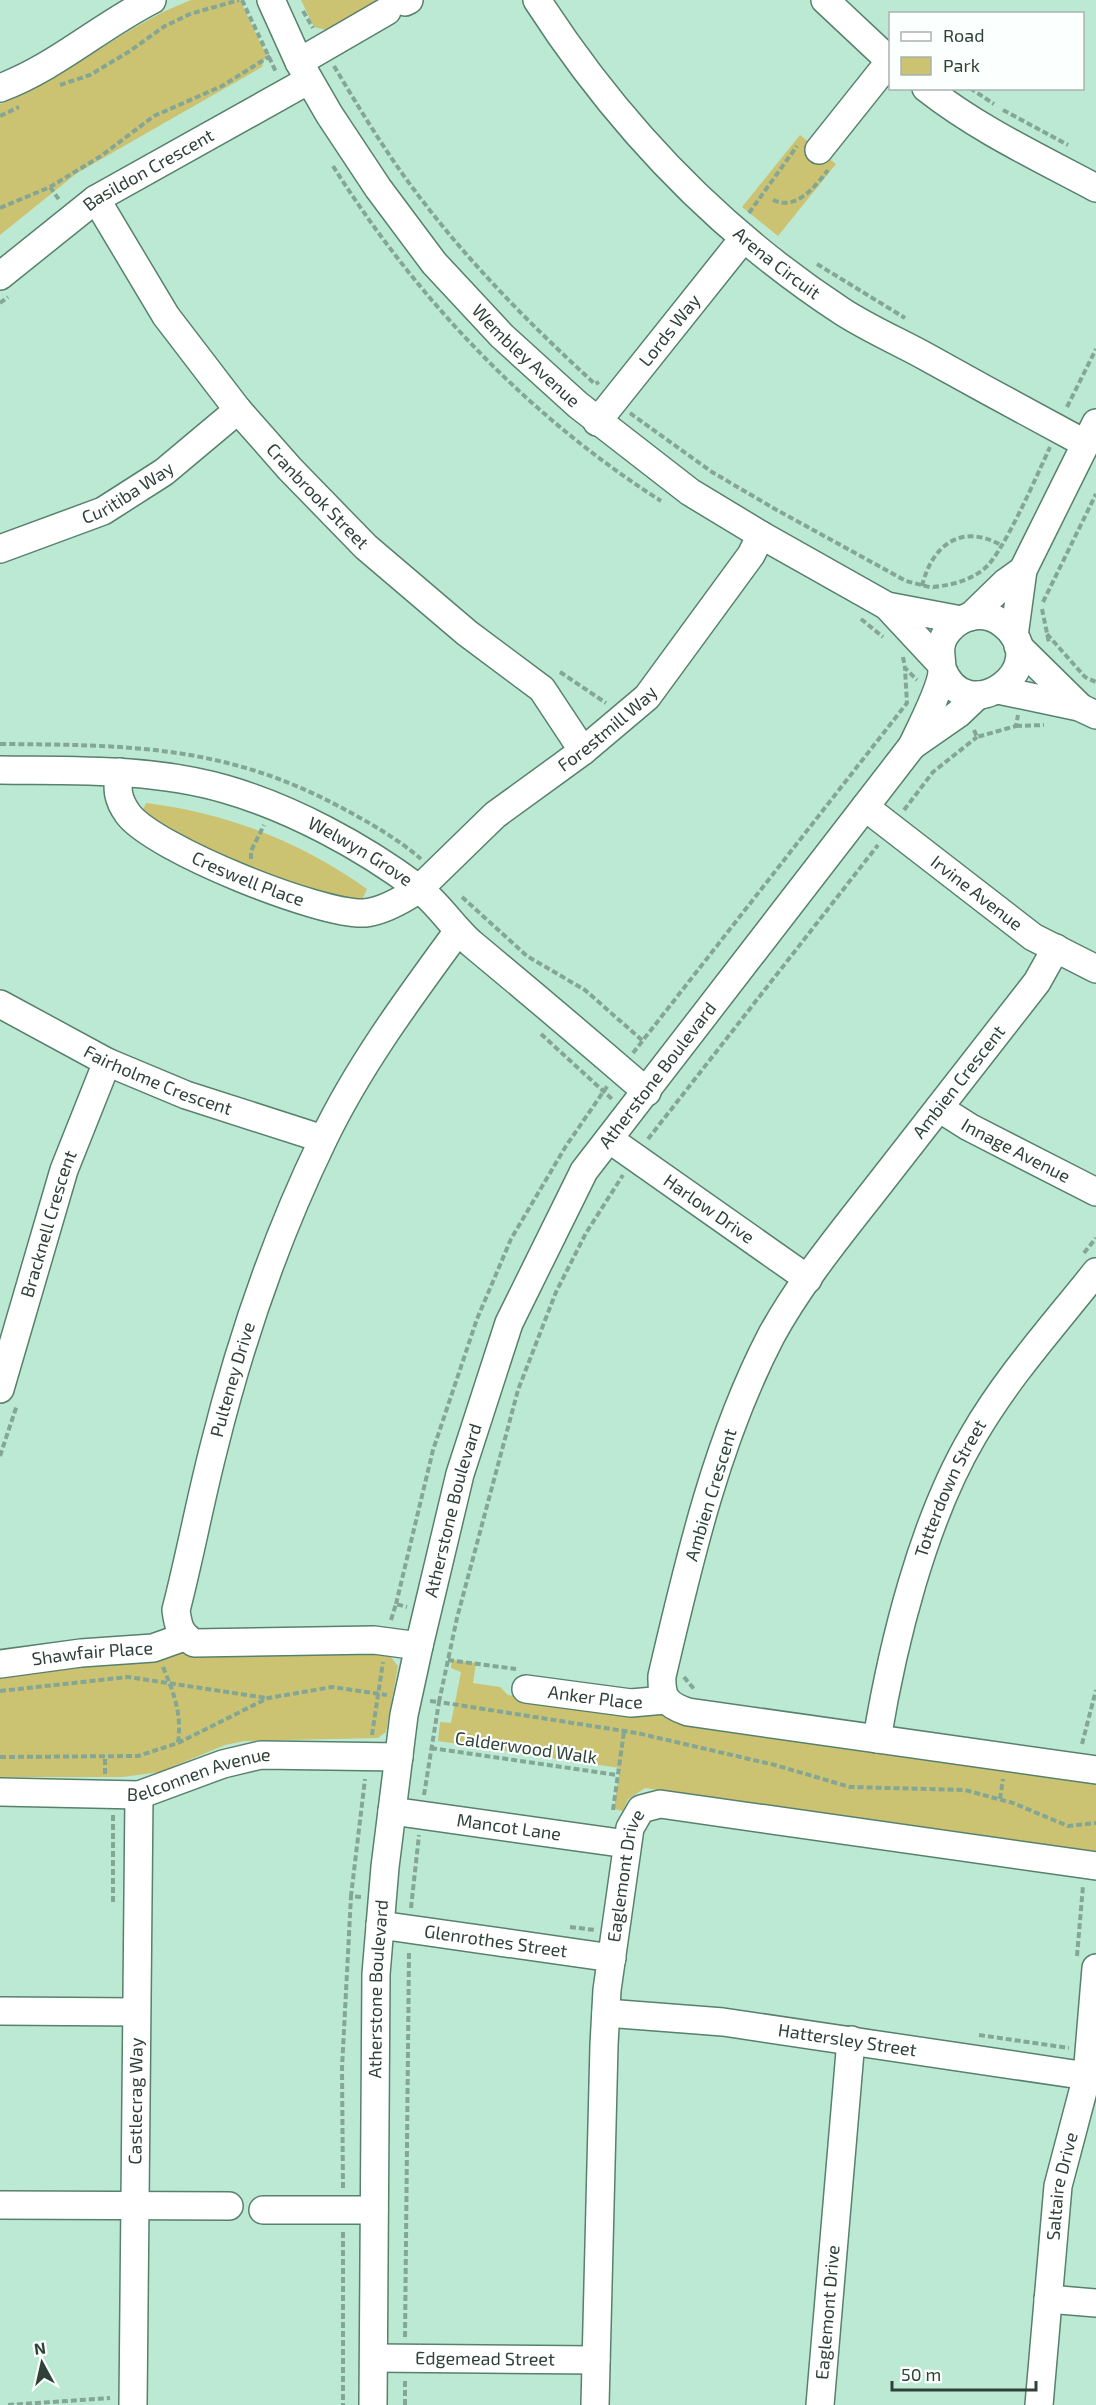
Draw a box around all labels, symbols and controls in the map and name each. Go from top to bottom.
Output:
legend [889,12,1084,90]
text: Road [943,24,984,46]
text: Park [943,54,980,76]
street label: Basildon Crescent [78,123,217,215]
street label: Arena Circuit [729,222,825,303]
street label: Lords Way [634,289,705,370]
street label: Wembley Avenue [468,299,585,411]
street label: Cranbrook Street [262,438,374,553]
street label: Curitiba Way [79,456,178,528]
street label: Forestmill Way [553,681,662,776]
street label: Welwyn Grove [305,811,417,890]
street label: Creswell Place [189,846,307,910]
street label: Irvine Avenue [927,850,1027,935]
street label: Atherstone Boulevard [594,997,720,1152]
street label: Ambien Crescent [907,1020,1009,1142]
street label: Fairholme Crescent [80,1040,235,1119]
street label: Innage Avenue [958,1113,1074,1187]
street label: Bracknell Crescent [15,1147,81,1300]
street label: Harlow Drive [660,1169,759,1248]
street label: Pulteney Drive [205,1319,259,1439]
street label: Totterdown Street [909,1415,990,1560]
street label: Atherstone Boulevard [419,1420,486,1599]
street label: Ambien Crescent [679,1426,741,1564]
street label: Shawfair Place [30,1636,154,1670]
street label: Anker Place [547,1680,644,1713]
street label: Calderwood Walk [454,1726,599,1768]
street label: Belconnen Avenue [127,1743,271,1805]
street label: Eaglemont Drive [602,1805,649,1944]
street label: Mancot Lane [455,1808,563,1845]
street label: Atherstone Boulevard [363,1899,392,2079]
street label: Glenrothes Street [423,1919,569,1962]
street label: Hattersley Street [777,2018,918,2061]
street label: Castlecrag Way [123,2037,147,2165]
street label: Saltaire Drive [1041,2130,1082,2241]
street label: Eaglemont Drive [810,2244,844,2381]
north arrow [12,2333,72,2393]
text: N [33,2337,47,2358]
street label: Edgemead Street [415,2346,555,2370]
scale bar [892,2354,1036,2392]
text: 50 m [901,2363,941,2385]

